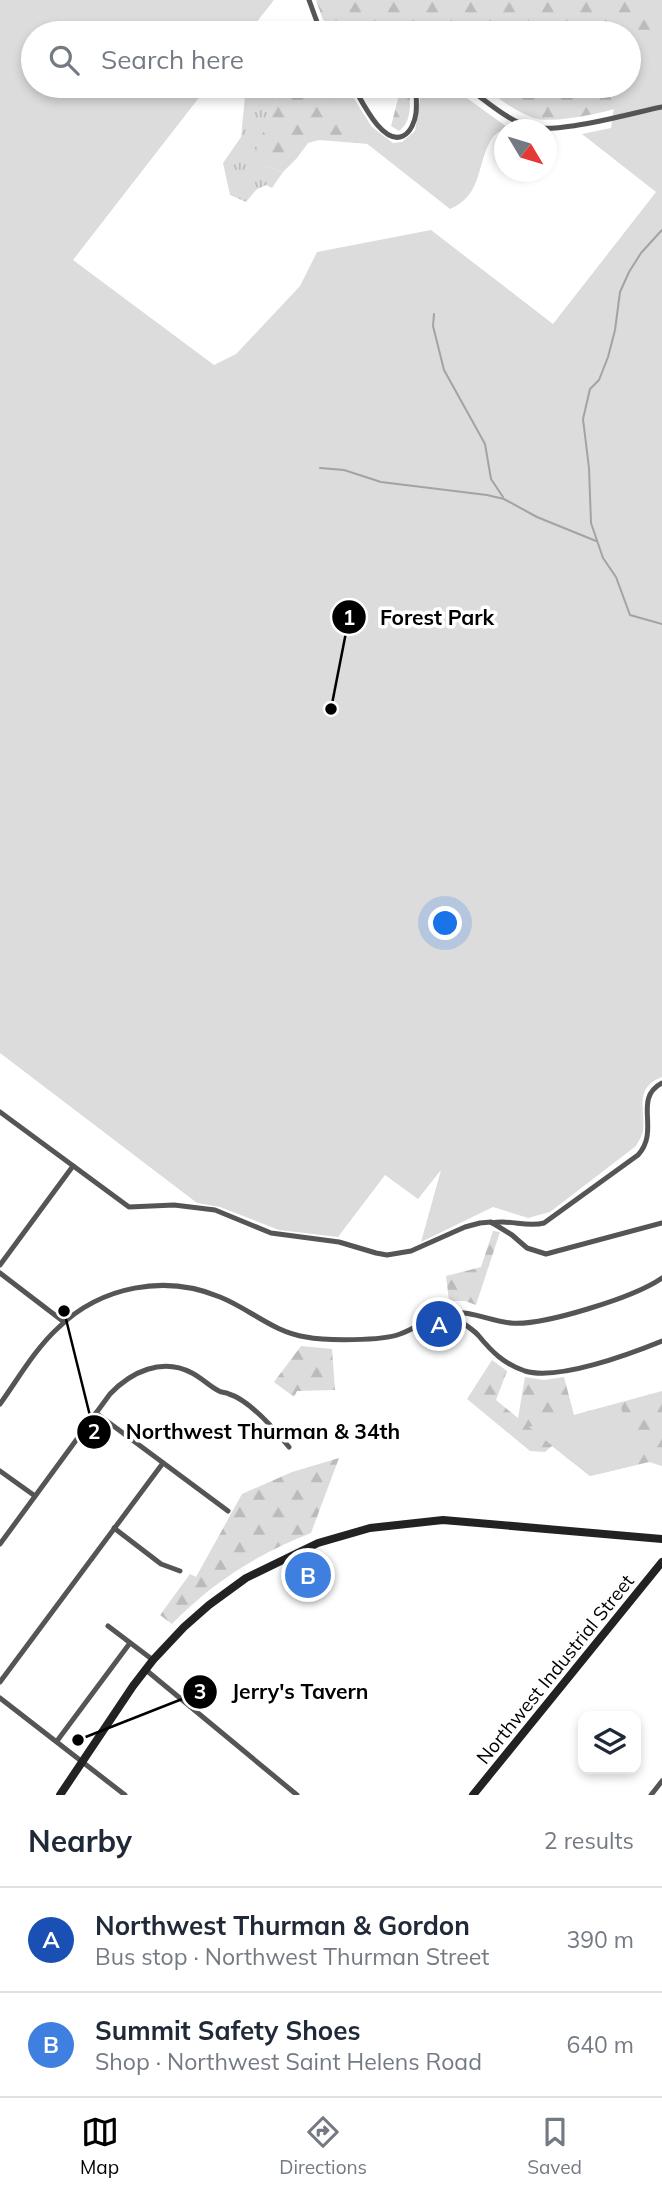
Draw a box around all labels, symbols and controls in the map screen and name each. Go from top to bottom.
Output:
search box [21,21,641,98]
icon: search [45,41,83,79]
text: Search here [101,43,244,76]
north arrow [494,119,557,182]
callout: Forest Park [331,596,509,638]
text: 1 [343,604,355,630]
text: Forest Park [380,604,494,630]
your location [428,906,462,940]
pin: A [416,1298,462,1350]
callout: Northwest Thurman & 34th [77,1411,414,1453]
text: 2 [88,1418,100,1444]
text: Northwest Thurman & 34th [126,1418,400,1444]
pin: B [285,1549,331,1601]
street label: Northwest Industrial Street [471,1569,639,1769]
callout: Jerry's Tavern [182,1671,382,1713]
text: 3 [194,1678,206,1704]
text: Jerry's Tavern [232,1678,368,1704]
map controls [578,1711,641,1774]
button: layers [578,1711,641,1774]
text: Nearby [28,1822,132,1860]
text: 2 results [544,1826,634,1855]
text: Northwest Thurman & Gordon [95,1909,470,1942]
text: A [42,1925,60,1954]
text: 390 m [566,1925,634,1954]
text: Bus stop · Northwest Thurman Street [95,1942,489,1971]
text: Summit Safety Shoes [95,2014,361,2047]
text: B [43,2030,59,2059]
text: 640 m [566,2030,634,2059]
text: Shop · Northwest Saint Helens Road [95,2047,482,2076]
tab: Map [80,2113,119,2179]
tab: Directions [279,2113,367,2179]
tab: Saved [527,2113,582,2179]

